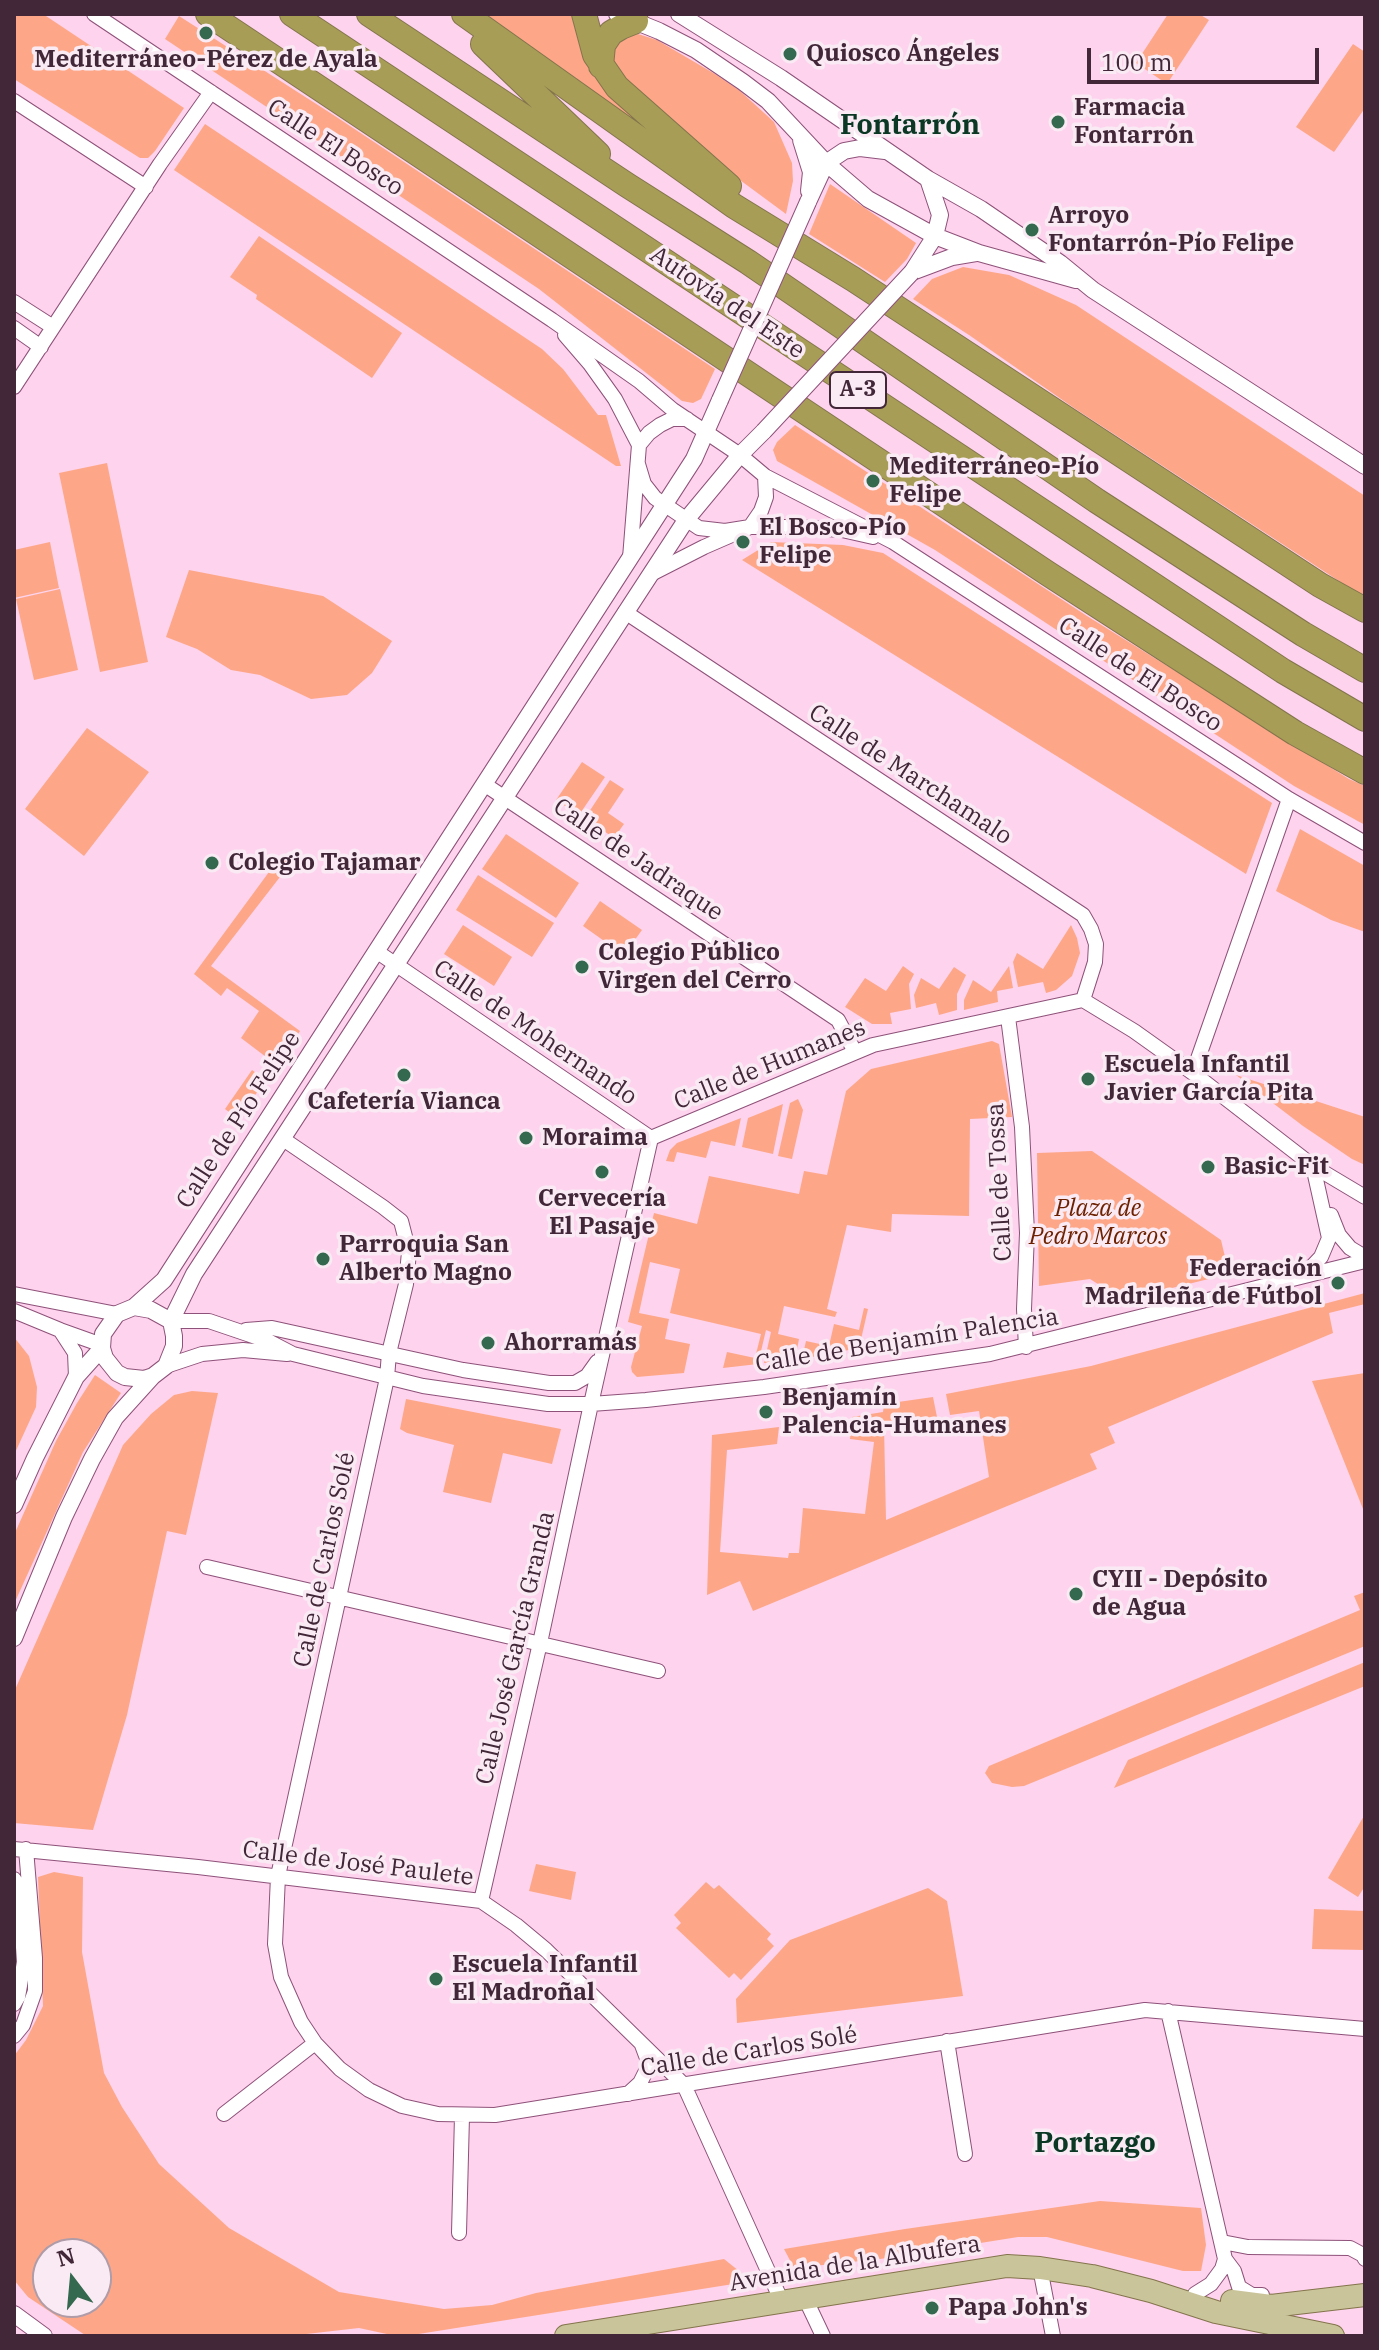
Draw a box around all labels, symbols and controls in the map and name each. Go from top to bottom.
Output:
marker: Mediterráneo-Pérez de Ayala [197,24,215,42]
scale bar [1091,32,1323,82]
place label: Quiosco Ángeles [806,40,1000,68]
marker: Quiosco Ángeles [781,45,799,63]
place label: Mediterráneo-Pérez de Ayala [34,46,378,74]
text: 100 m [1101,46,1173,78]
street label: Calle El Bosco [262,93,408,203]
place label: Farmacia Fontarrón [1074,94,1194,150]
district label: Fontarrón [840,109,980,143]
marker: Farmacia Fontarrón [1049,113,1067,131]
place label: Arroyo Fontarrón-Pío Felipe [1048,202,1294,258]
marker: Arroyo Fontarrón-Pío Felipe [1023,221,1041,239]
street label: Autovía del Este [644,241,810,365]
road number: A-3 [830,372,886,408]
place label: Mediterráneo-Pío Felipe [889,453,1099,509]
marker: Mediterráneo-Pío Felipe [864,472,882,490]
place label: El Bosco-Pío Felipe [759,514,906,570]
marker: El Bosco-Pío Felipe [734,533,752,551]
street label: Calle de El Bosco [1053,611,1227,739]
street label: Calle de Marchamalo [803,699,1017,851]
street label: Calle de Jadraque [548,793,728,927]
place label: Colegio Tajamar [228,849,421,877]
marker: Colegio Tajamar [203,854,221,872]
place label: Colegio Público Virgen del Cerro [598,939,792,995]
street label: Calle de Mohernando [428,954,642,1112]
marker: Colegio Público Virgen del Cerro [573,958,591,976]
street label: Calle de Humanes [670,1013,870,1117]
street label: Calle de Pío Felipe [171,1026,307,1214]
place label: Escuela Infantil Javier García Pita [1104,1051,1314,1107]
marker: Cafetería Vianca [395,1066,413,1084]
marker: Escuela Infantil Javier García Pita [1079,1070,1097,1088]
place label: Cafetería Vianca [307,1088,501,1116]
street label: Calle de Tossa [981,1102,1019,1262]
place label: Moraima [542,1124,648,1152]
marker: Moraima [517,1129,535,1147]
place label: Basic-Fit [1224,1153,1329,1181]
marker: Basic-Fit [1199,1158,1217,1176]
marker: Cervecería El Pasaje [593,1163,611,1181]
place label: Cervecería El Pasaje [538,1185,666,1241]
park label: Plaza de Pedro Marcos [1029,1195,1167,1251]
place label: Parroquia San Alberto Magno [339,1231,512,1287]
marker: Parroquia San Alberto Magno [314,1250,332,1268]
place label: Federación Madrileña de Fútbol [1085,1255,1322,1311]
marker: Federación Madrileña de Fútbol [1329,1274,1347,1292]
street label: Calle de Benjamín Palencia [753,1303,1061,1379]
place label: Ahorramás [504,1329,637,1357]
marker: Ahorramás [479,1334,497,1352]
place label: Benjamín Palencia-Humanes [782,1384,1007,1440]
marker: Benjamín Palencia-Humanes [757,1403,775,1421]
street label: Calle de Carlos Solé [288,1450,362,1670]
street label: Calle José García Granda [471,1509,561,1787]
place label: CYII - Depósito de Agua [1092,1566,1268,1622]
marker: CYII - Depósito de Agua [1067,1585,1085,1603]
street label: Calle de José Paulete [241,1836,475,1892]
place label: Escuela Infantil El Madroñal [452,1951,638,2007]
marker: Escuela Infantil El Madroñal [427,1970,445,1988]
street label: Calle de Carlos Solé [639,2021,859,2083]
district label: Portazgo [1034,2127,1156,2161]
street label: Avenida de la Albufera [727,2230,983,2298]
north arrow [32,2238,112,2318]
text: N [53,2240,78,2273]
place label: Papa John's [948,2294,1088,2322]
marker: Papa John's [923,2299,941,2317]

